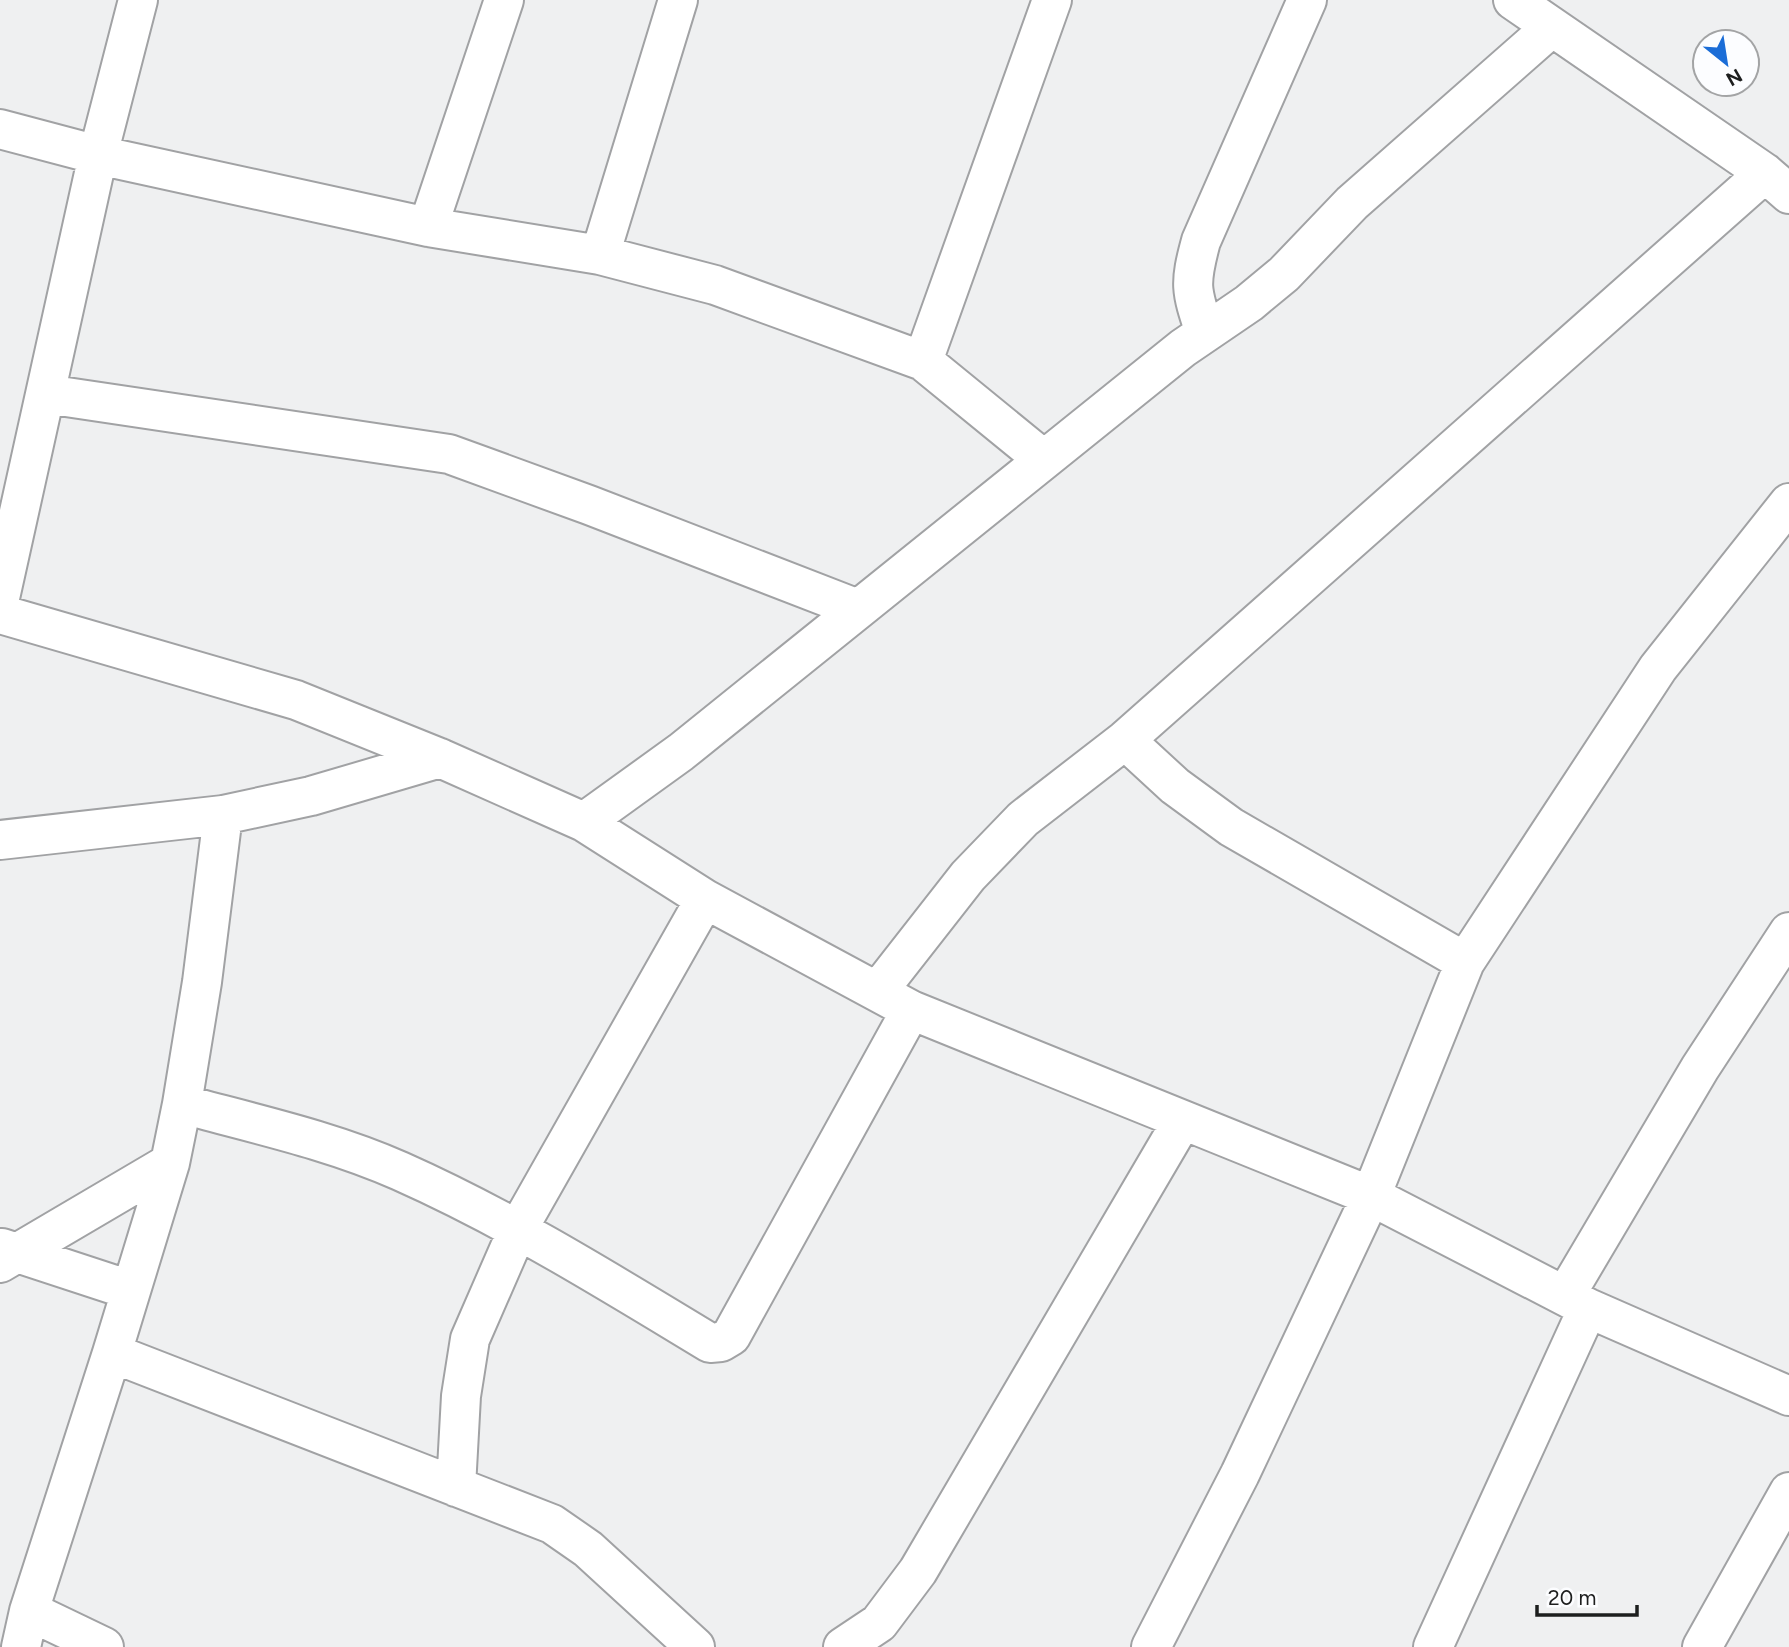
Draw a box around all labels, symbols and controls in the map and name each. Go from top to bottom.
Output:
north arrow [1691,28,1761,98]
text: N [1722,64,1746,91]
scale bar [1537,1574,1637,1618]
text: 20 m [1548,1585,1596,1610]

